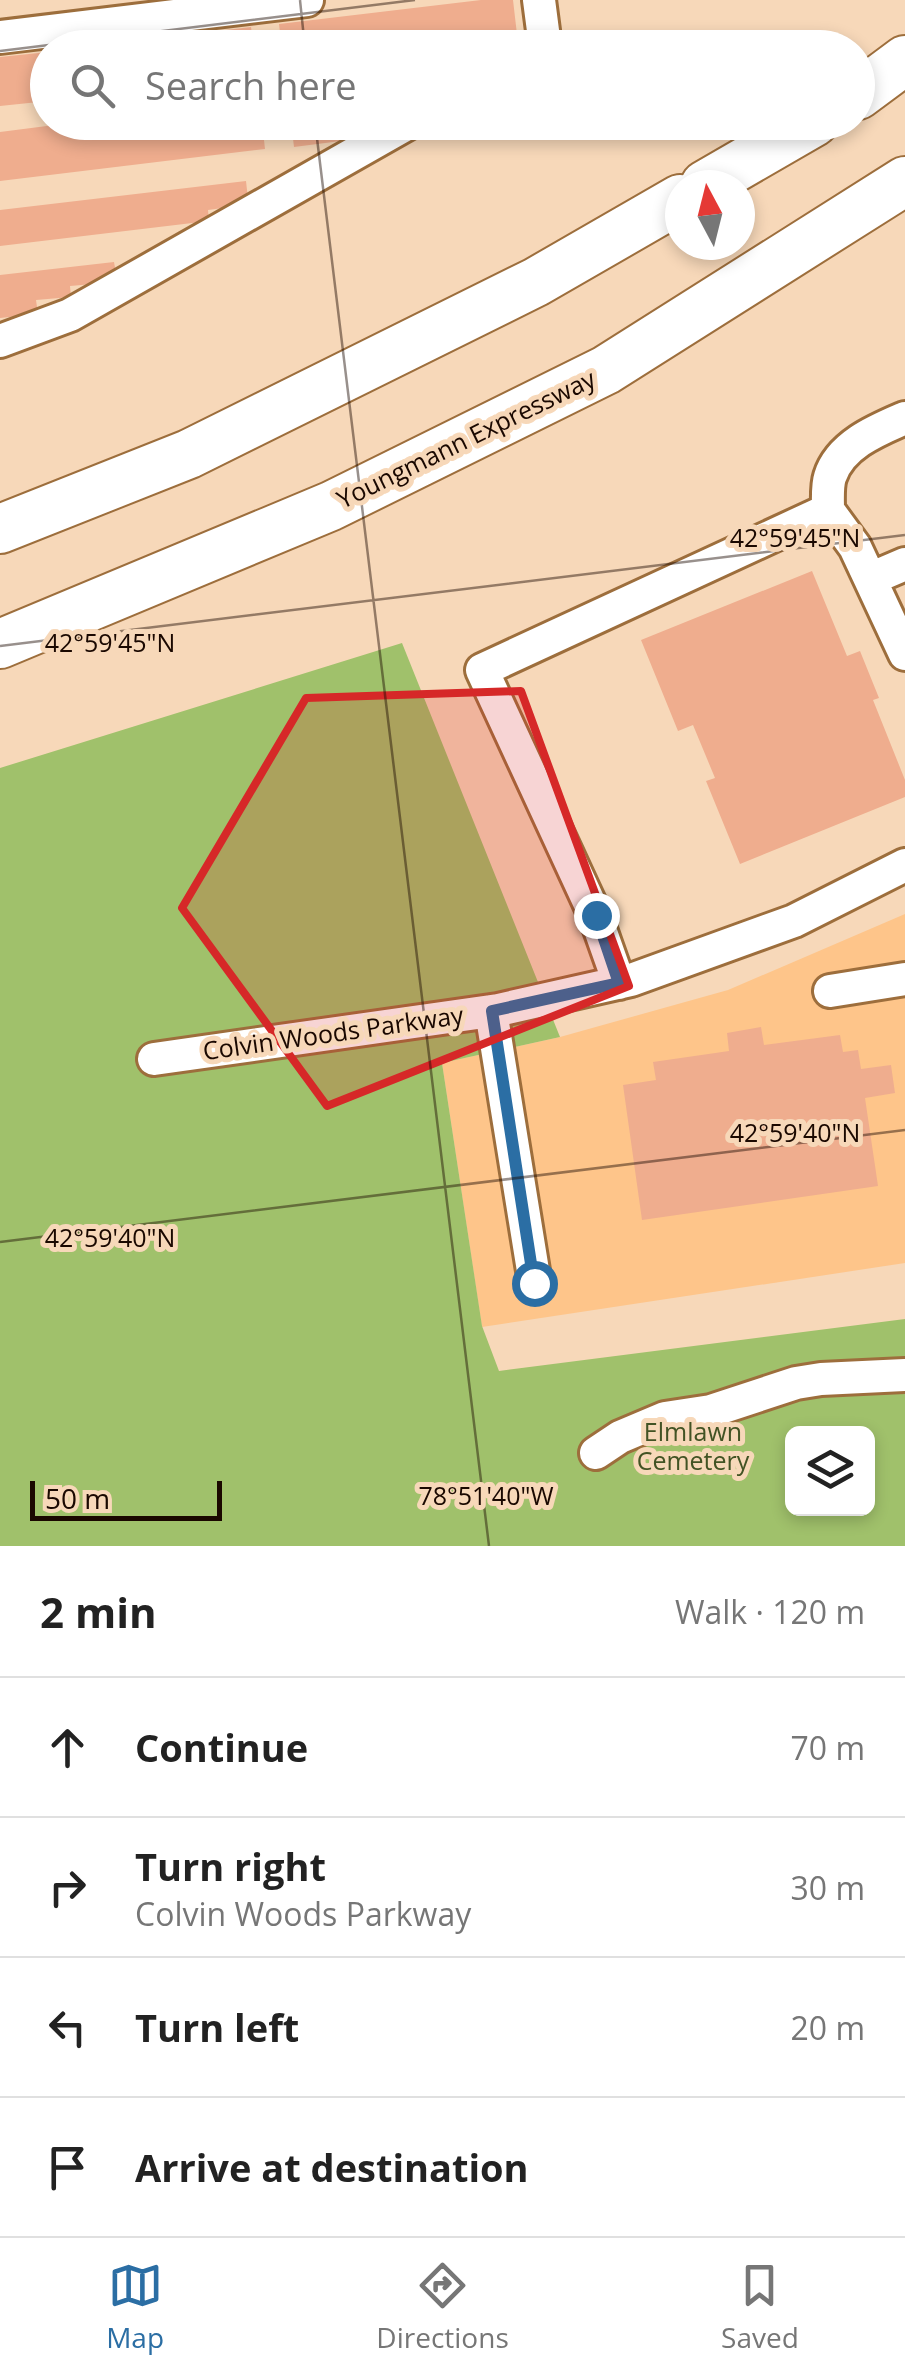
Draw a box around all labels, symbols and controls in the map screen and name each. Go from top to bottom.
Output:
search box [30,30,875,140]
icon: search [65,58,120,113]
text: Search here [145,59,357,111]
north arrow [665,170,755,260]
street label: Youngmann Expressway [331,360,601,516]
text: 42°59'45"N [730,520,860,554]
text: 42°59'45"N [45,625,175,659]
route end [574,893,620,939]
street label: Colvin Woods Parkway [200,997,466,1067]
text: 42°59'40"N [730,1115,860,1149]
text: 42°59'40"N [45,1220,175,1254]
route start [512,1261,558,1307]
park label: Elmlawn Cemetery [637,1414,750,1477]
map controls [785,1426,875,1516]
button: layers [785,1426,875,1516]
scale bar [30,1476,222,1520]
text: 78°51'40"W [419,1478,554,1512]
text: 50 m [45,1479,110,1517]
text: 2 min [40,1583,157,1640]
text: Walk · 120 m [675,1590,865,1633]
icon: ahead [40,1720,95,1775]
text: Continue [135,1721,308,1773]
text: 70 m [790,1726,865,1769]
text: Turn right [135,1840,326,1892]
icon: right [40,1860,95,1915]
text: 30 m [790,1866,865,1909]
text: Colvin Woods Parkway [135,1892,471,1935]
icon: left [40,2000,95,2055]
text: Turn left [135,2001,299,2053]
text: 20 m [790,2006,865,2049]
icon: arrive [40,2140,95,2195]
text: Arrive at destination [135,2141,529,2193]
tab: Map [106,2258,164,2356]
tab: Directions [376,2258,509,2356]
tab: Saved [721,2258,799,2356]

